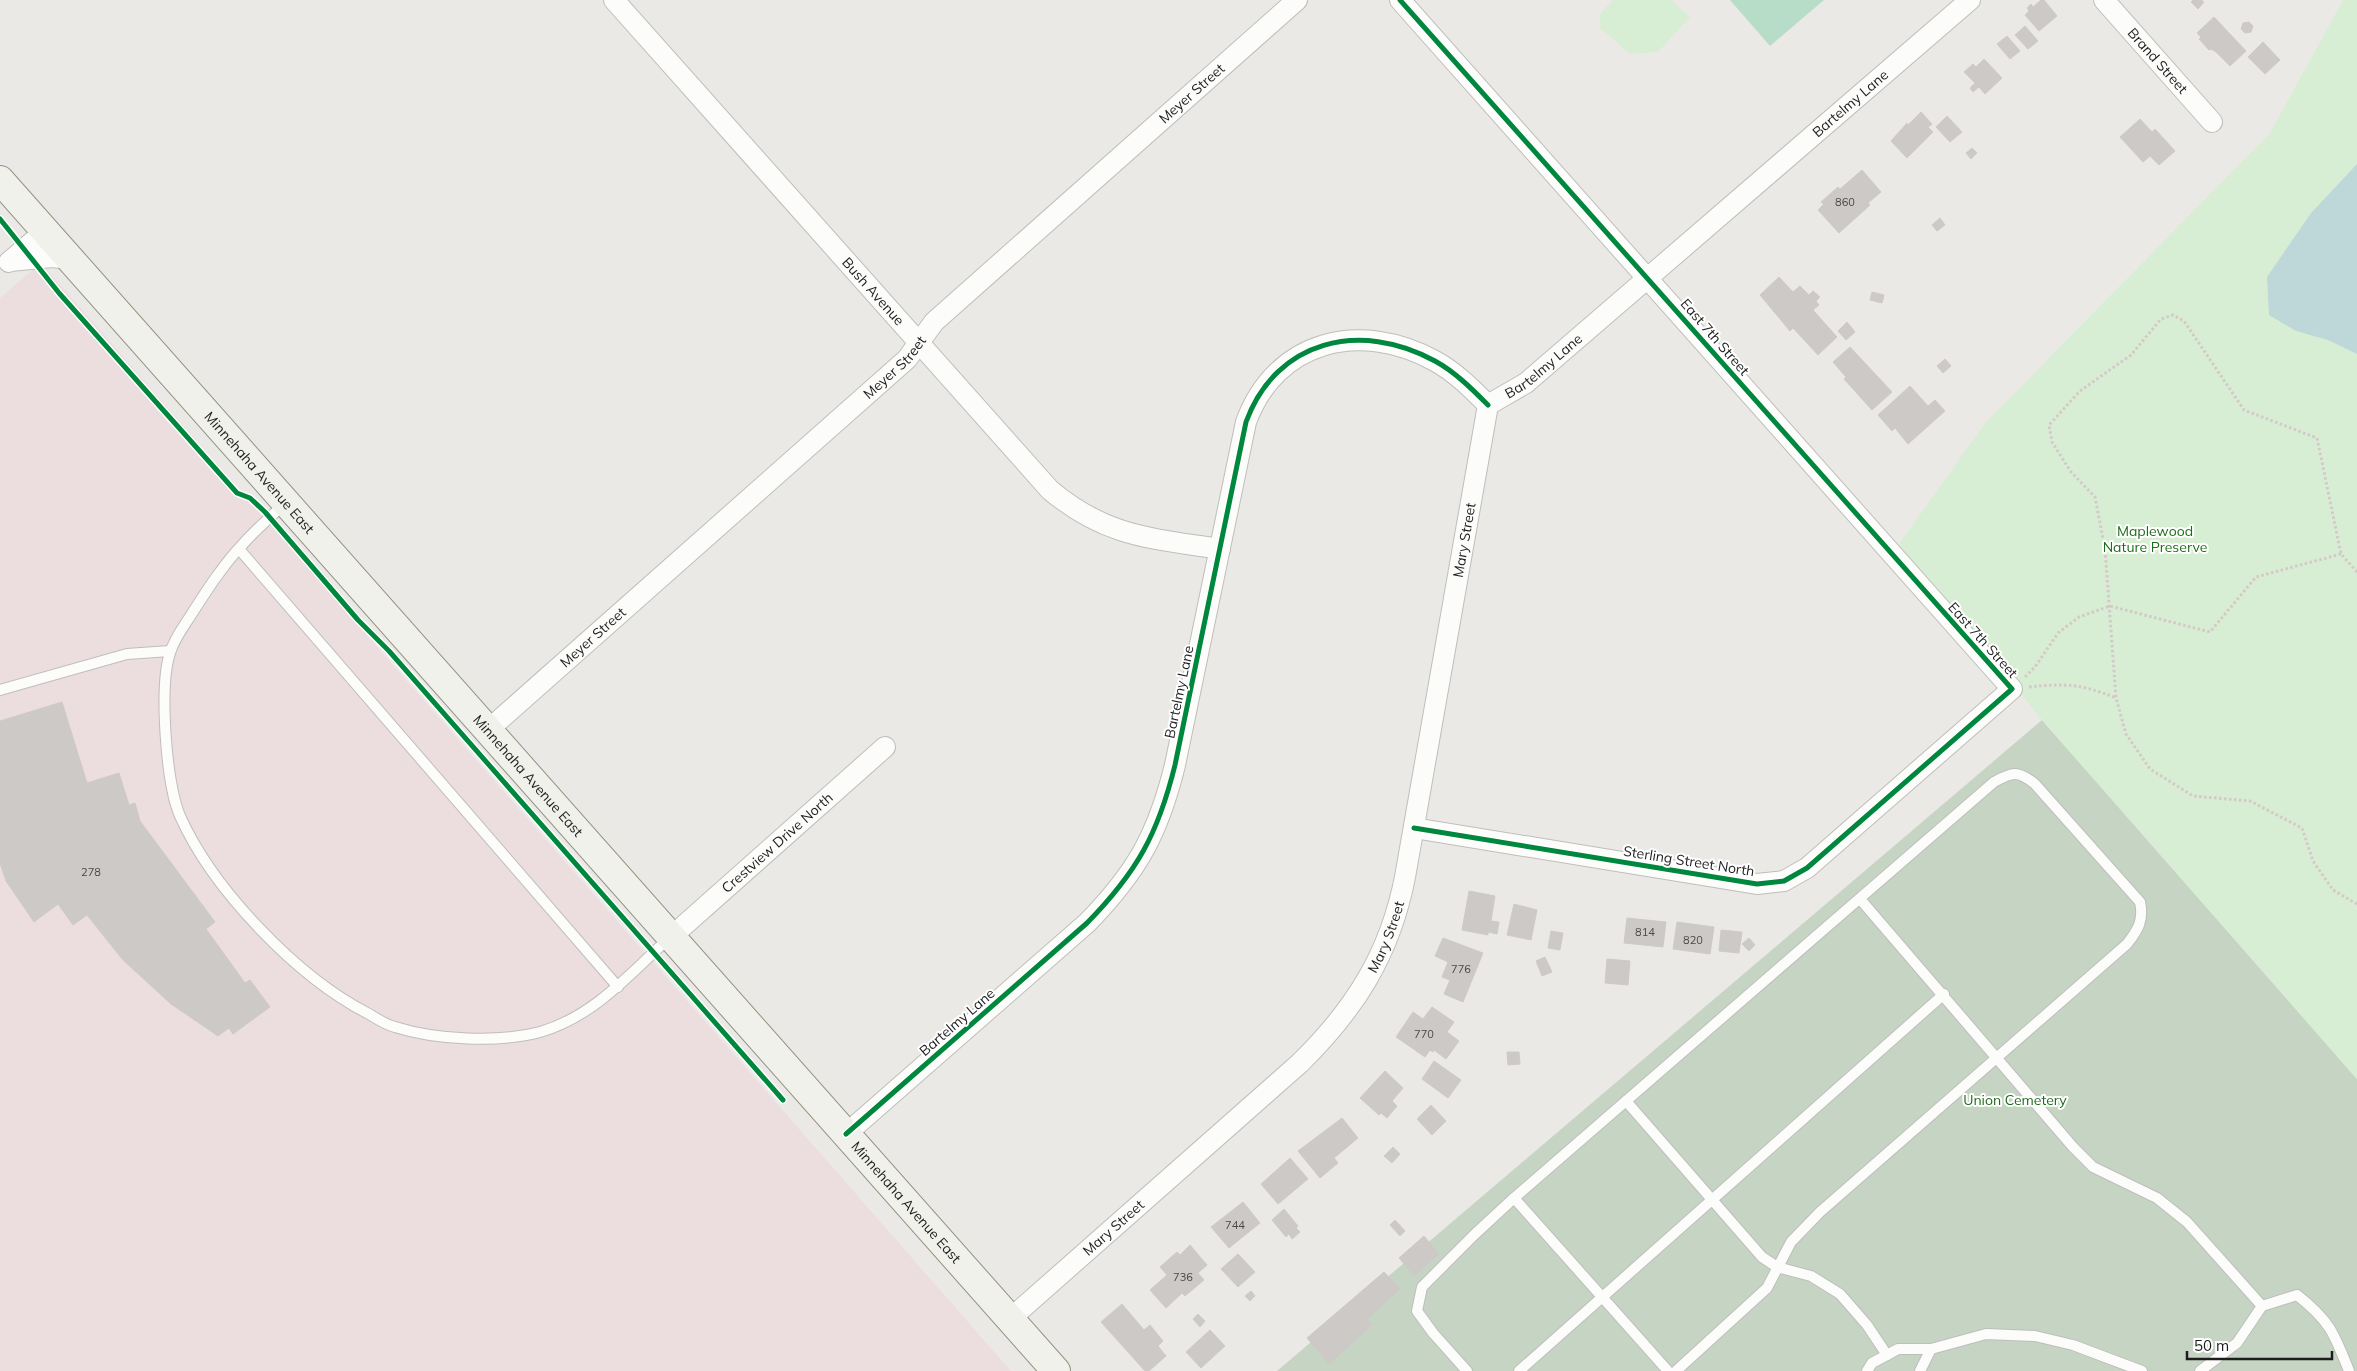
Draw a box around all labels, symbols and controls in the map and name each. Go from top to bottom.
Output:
street label: Brand Street [2124,24,2192,97]
street label: Meyer Street [1155,59,1228,127]
street label: Bartelmy Lane [1809,66,1892,141]
house number: 860 [1835,195,1855,209]
street label: Bush Avenue [838,254,908,329]
street label: East 7th Street [1677,295,1753,379]
street label: Bartelmy Lane [1501,330,1586,402]
street label: Meyer Street [859,332,930,403]
street label: Minnehaha Avenue East [201,408,318,537]
street label: Mary Street [1449,501,1480,579]
park label: Maplewood Nature Preserve [2103,522,2207,556]
street label: East 7th Street [1944,598,2022,682]
street label: Meyer Street [556,603,630,671]
street label: Bartelmy Lane [1160,644,1198,740]
street label: Minnehaha Avenue East [469,711,587,840]
street label: Crestview Drive North [718,789,837,897]
street label: Sterling Street North [1622,842,1756,880]
house number: 278 [81,865,101,879]
street label: Mary Street [1363,899,1408,976]
house number: 814 [1635,925,1655,939]
house number: 820 [1683,933,1703,947]
house number: 776 [1451,962,1471,976]
street label: Bartelmy Lane [916,984,998,1060]
house number: 770 [1414,1027,1434,1041]
park label: Union Cemetery [1963,1091,2067,1109]
street label: Minnehaha Avenue East [847,1137,965,1267]
street label: Mary Street [1079,1196,1148,1260]
house number: 744 [1225,1218,1245,1232]
house number: 736 [1173,1270,1193,1284]
scale bar [2187,1328,2332,1360]
text: 50 m [2194,1336,2229,1355]

